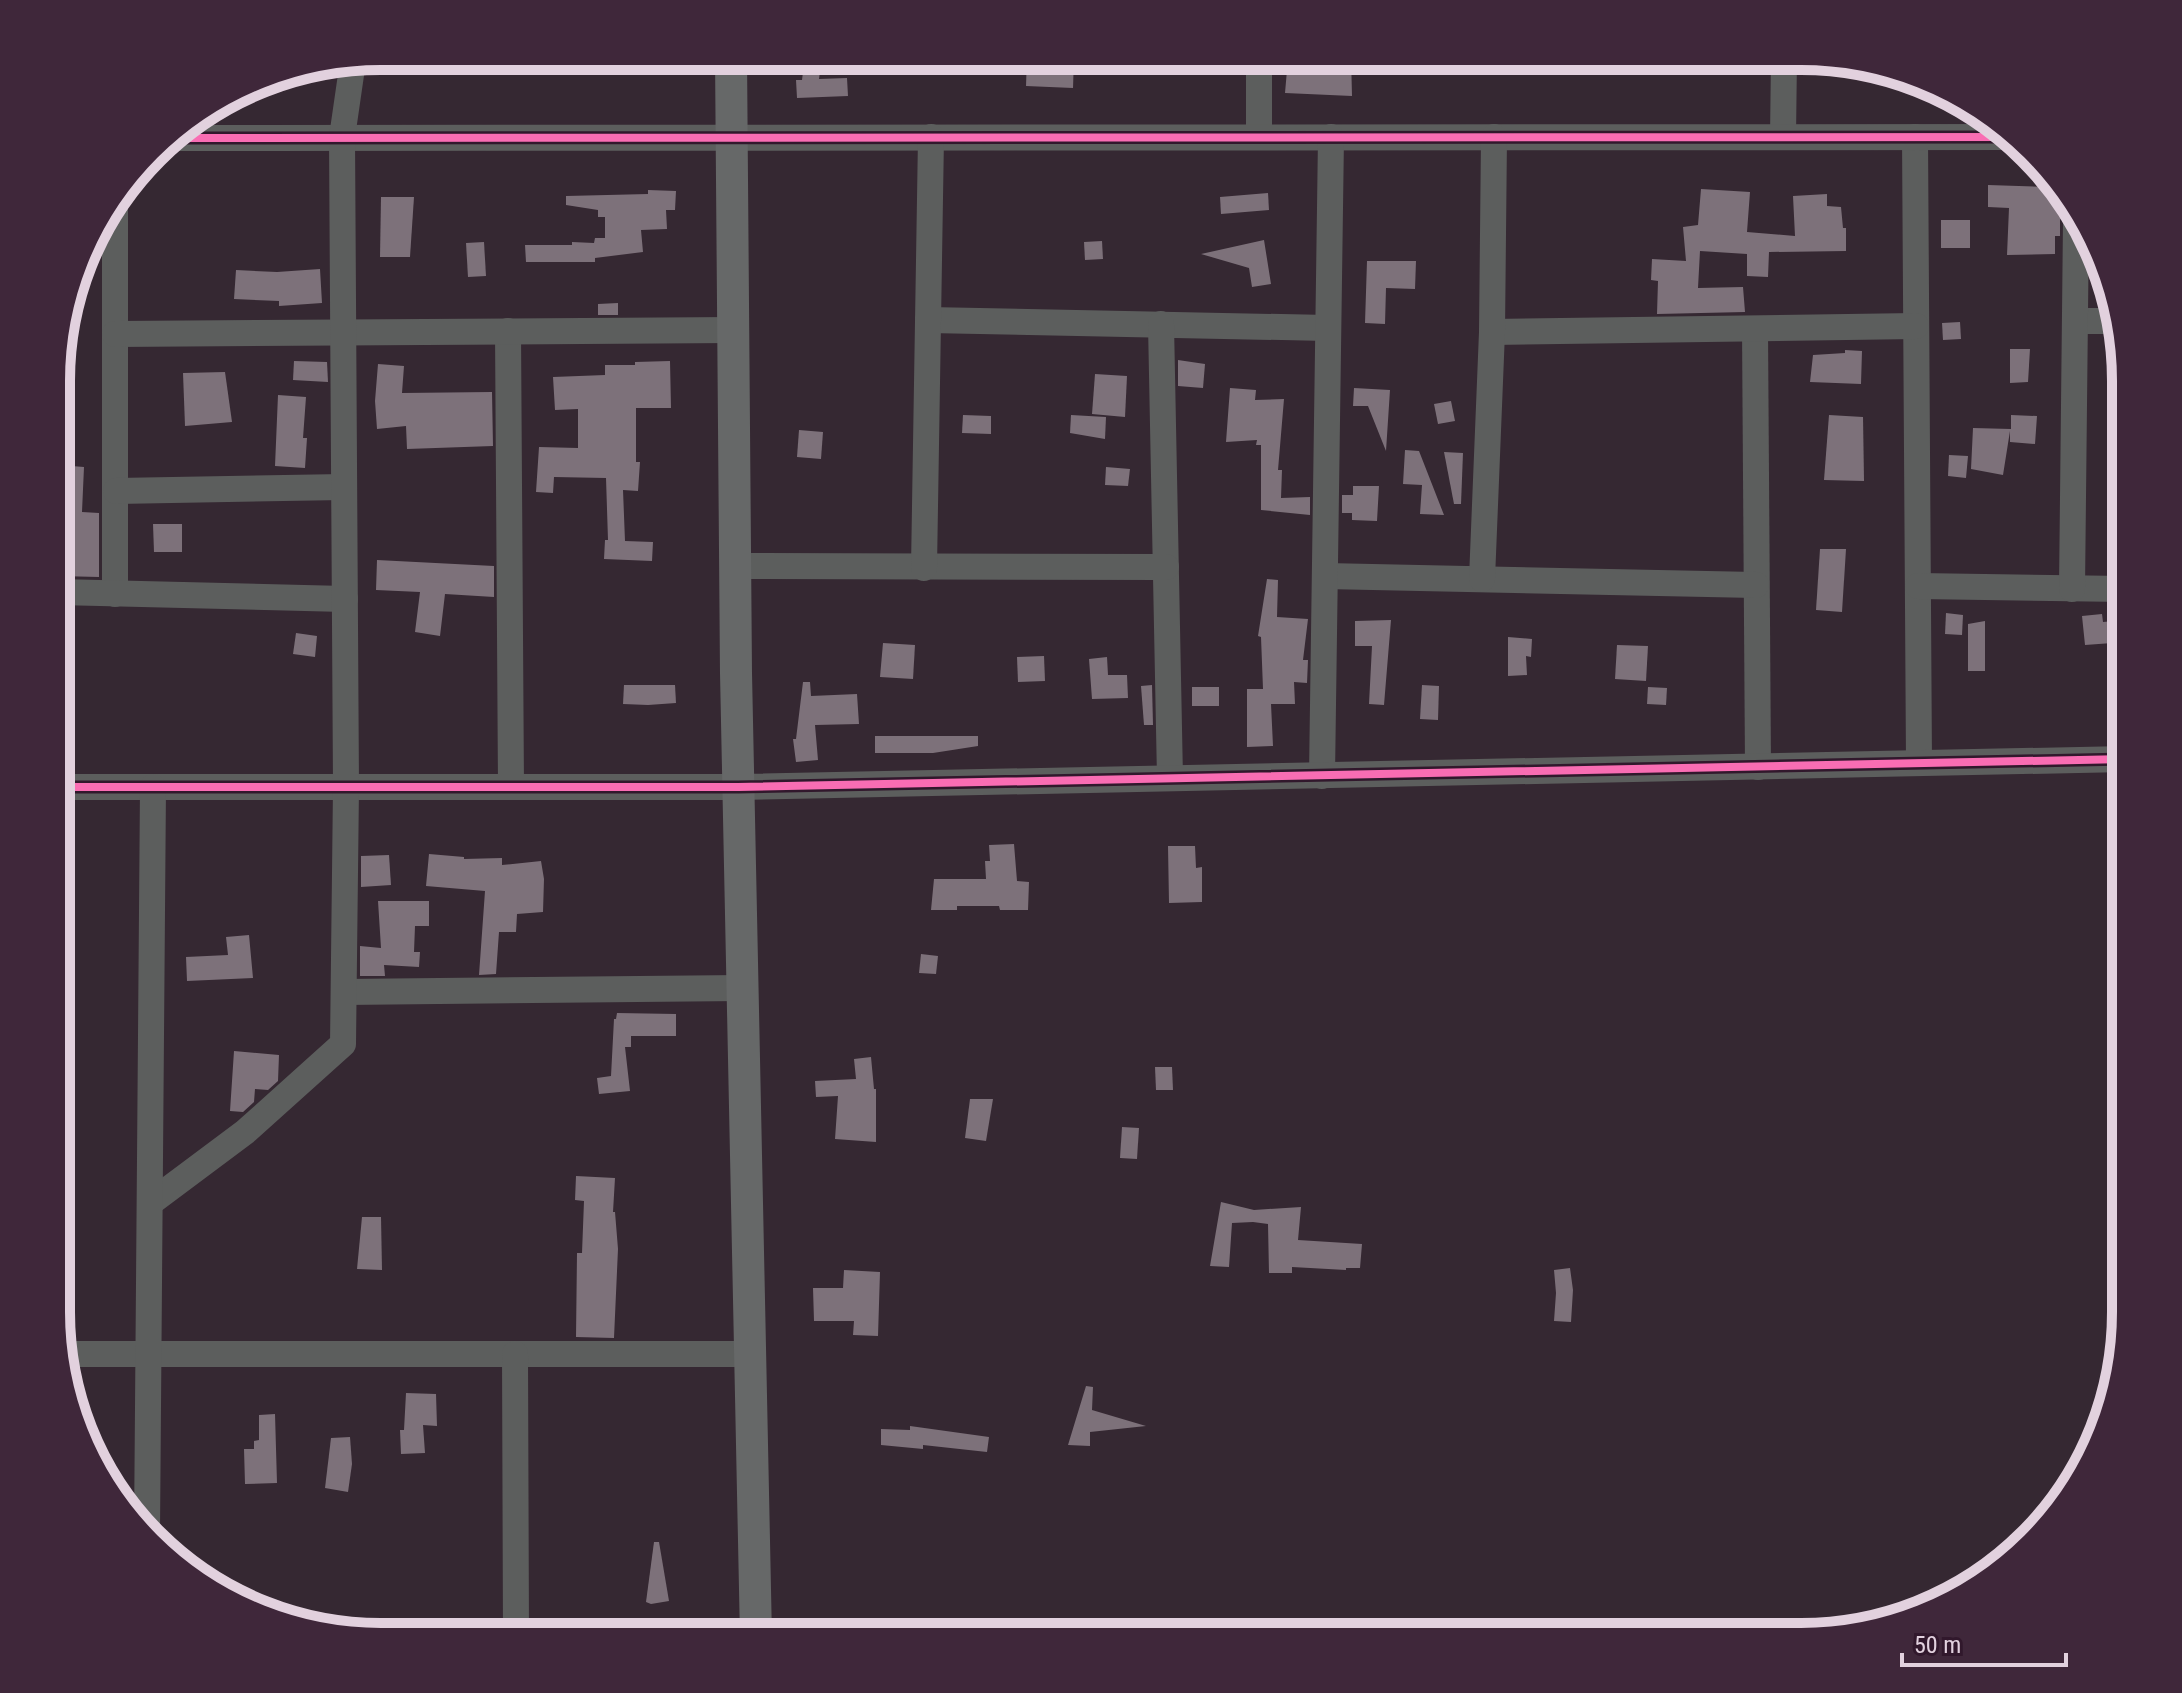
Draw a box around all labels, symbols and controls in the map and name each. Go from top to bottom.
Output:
scale bar [1902,1617,2066,1667]
text: 50 m [1914,1631,1961,1659]

